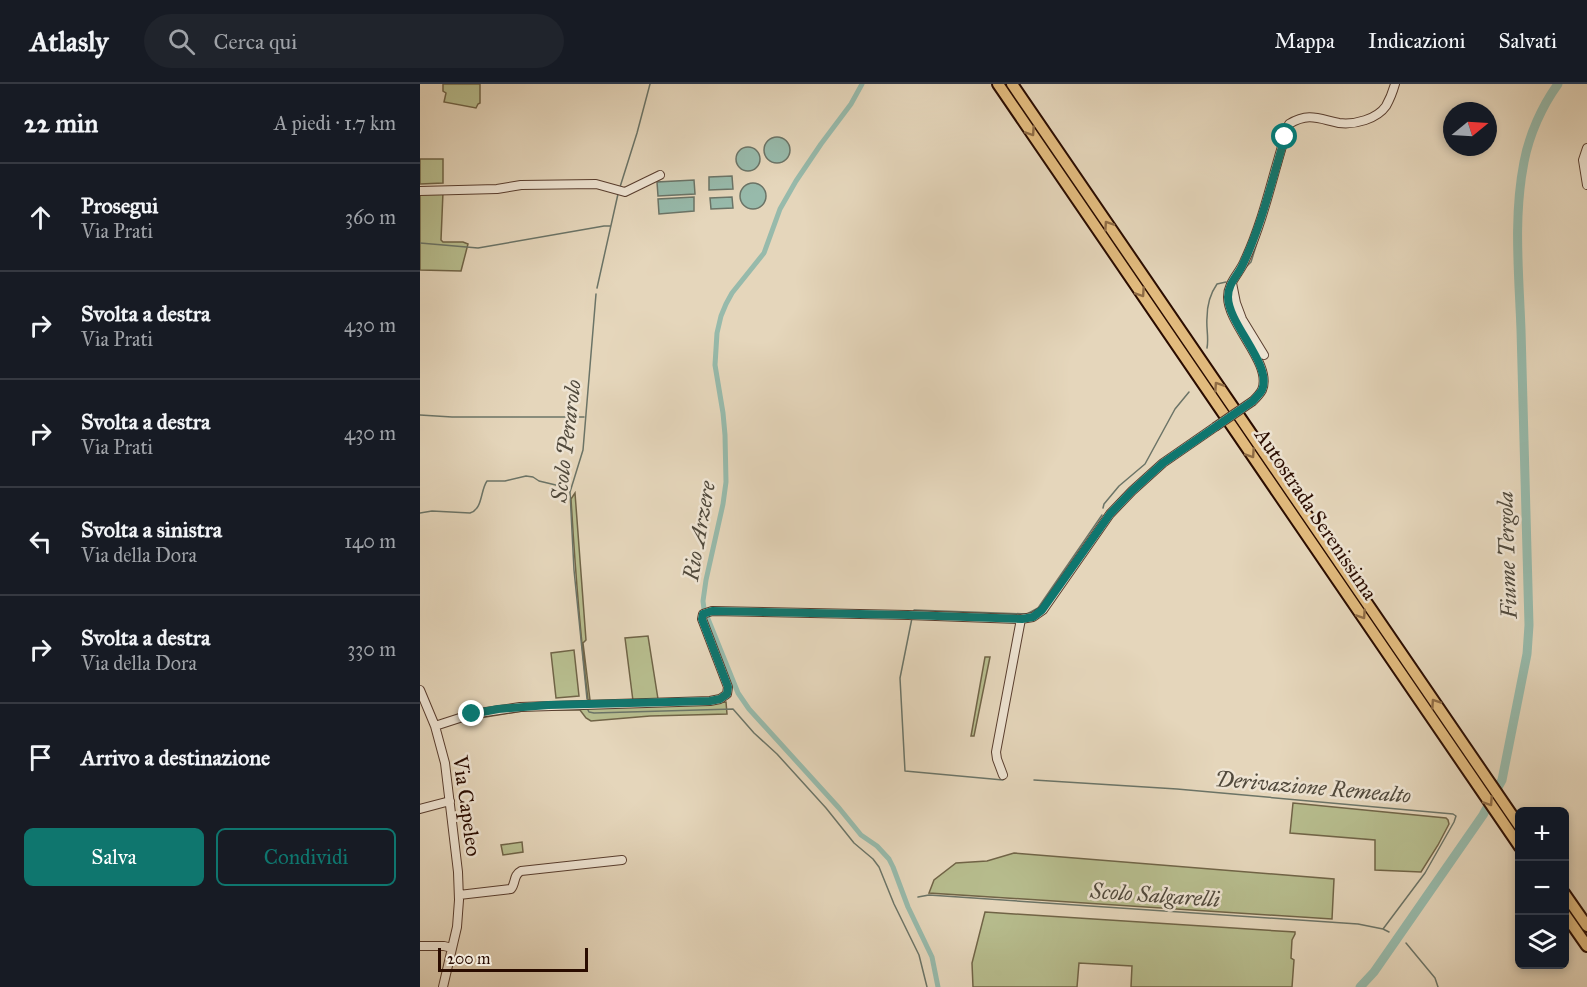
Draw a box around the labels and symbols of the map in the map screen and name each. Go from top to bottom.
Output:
north arrow [1443,102,1497,156]
route start [1271,123,1297,149]
one-way arrow [1024,126,1035,137]
one-way arrow [1104,220,1115,231]
one-way arrow [1134,287,1145,298]
water label: Scolo Perarolo [545,378,587,505]
one-way arrow [1214,381,1225,392]
street label: Autostrada Serenissima [1248,423,1383,605]
one-way arrow [1244,448,1255,459]
water label: Rio Arzere [677,478,721,584]
water label: Fiume Tergola [1491,491,1523,620]
one-way arrow [1354,609,1365,620]
one-way arrow [1431,698,1442,709]
route end [458,700,484,726]
street label: Via Capeleo [447,753,487,858]
water label: Derivazione Remealto [1214,765,1412,809]
one-way arrow [1482,796,1493,807]
water label: Scolo Salgarelli [1088,877,1221,913]
scale bar [438,945,588,972]

